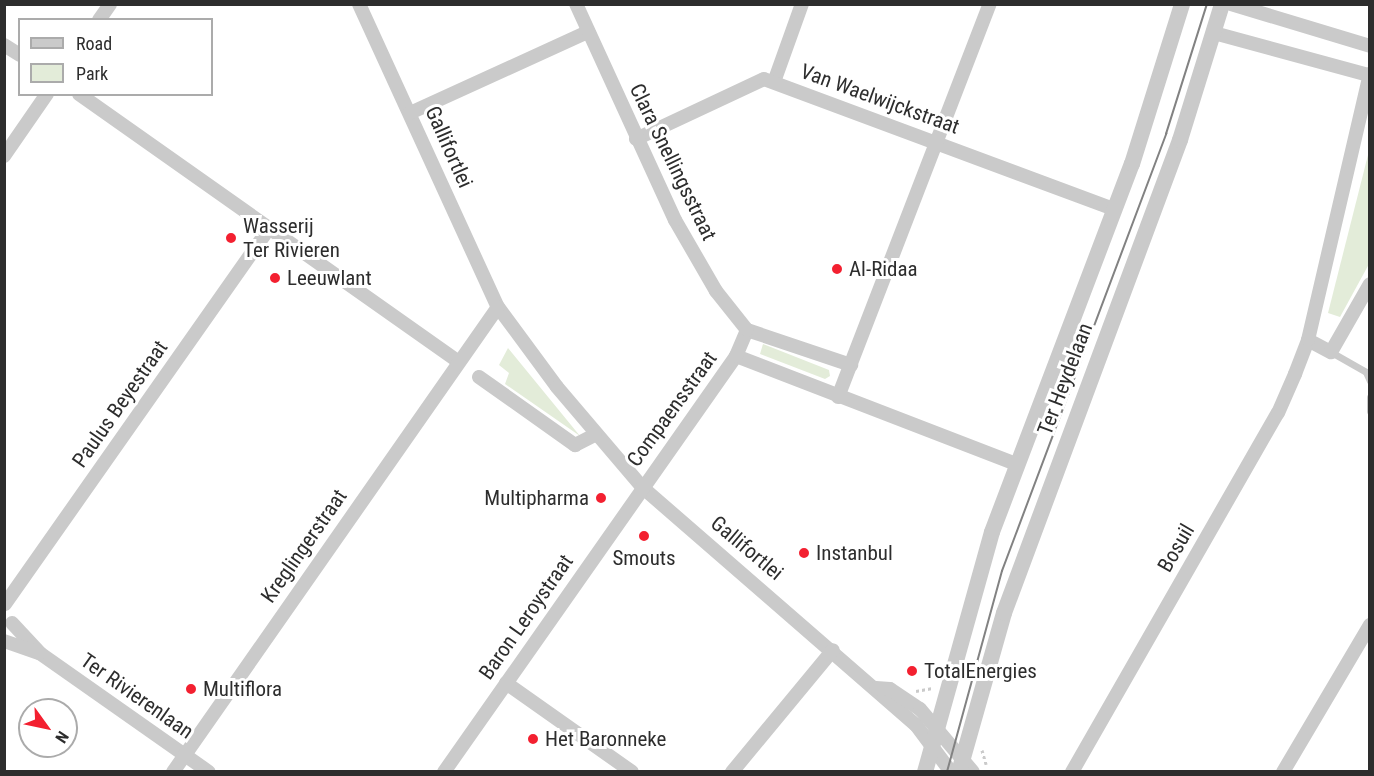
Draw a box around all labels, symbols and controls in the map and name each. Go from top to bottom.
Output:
legend [18,18,213,96]
text: Road [76,33,112,54]
street label: Van Waelwijckstraat [797,59,963,139]
text: Park [76,63,108,84]
street label: Clara Snellingsstraat [624,80,722,244]
street label: Gallifortlei [420,102,478,192]
place label: Wasserij Ter Rivieren [243,213,340,263]
marker: Wasserij Ter Rivieren [224,231,238,245]
place label: Al-Ridaa [849,256,918,282]
marker: Al-Ridaa [830,262,844,276]
place label: Leeuwlant [287,265,372,291]
marker: Leeuwlant [268,271,282,285]
street label: Ter Heydelaan [1032,320,1098,438]
street label: Paulus Beyestraat [67,336,173,472]
street label: Compaensstraat [622,346,722,472]
street label: Kreglingerstraat [256,485,352,607]
place label: Multipharma [484,485,589,511]
marker: Multipharma [594,491,608,505]
street label: Gallifortlei [706,510,788,586]
street label: Bosuil [1152,519,1200,577]
marker: Smouts [637,529,651,543]
place label: Instanbul [816,540,893,566]
place label: Smouts [612,545,676,571]
marker: Instanbul [797,546,811,560]
street label: Baron Leroystraat [474,550,578,684]
street label: Ter Rivierenlaan [76,648,198,744]
place label: TotalEnergies [924,658,1037,684]
marker: TotalEnergies [905,664,919,678]
place label: Multiflora [203,676,282,702]
marker: Multiflora [184,682,198,696]
north arrow [18,698,78,758]
place label: Het Baronneke [545,726,666,752]
text: N [51,728,72,746]
marker: Het Baronneke [526,732,540,746]

